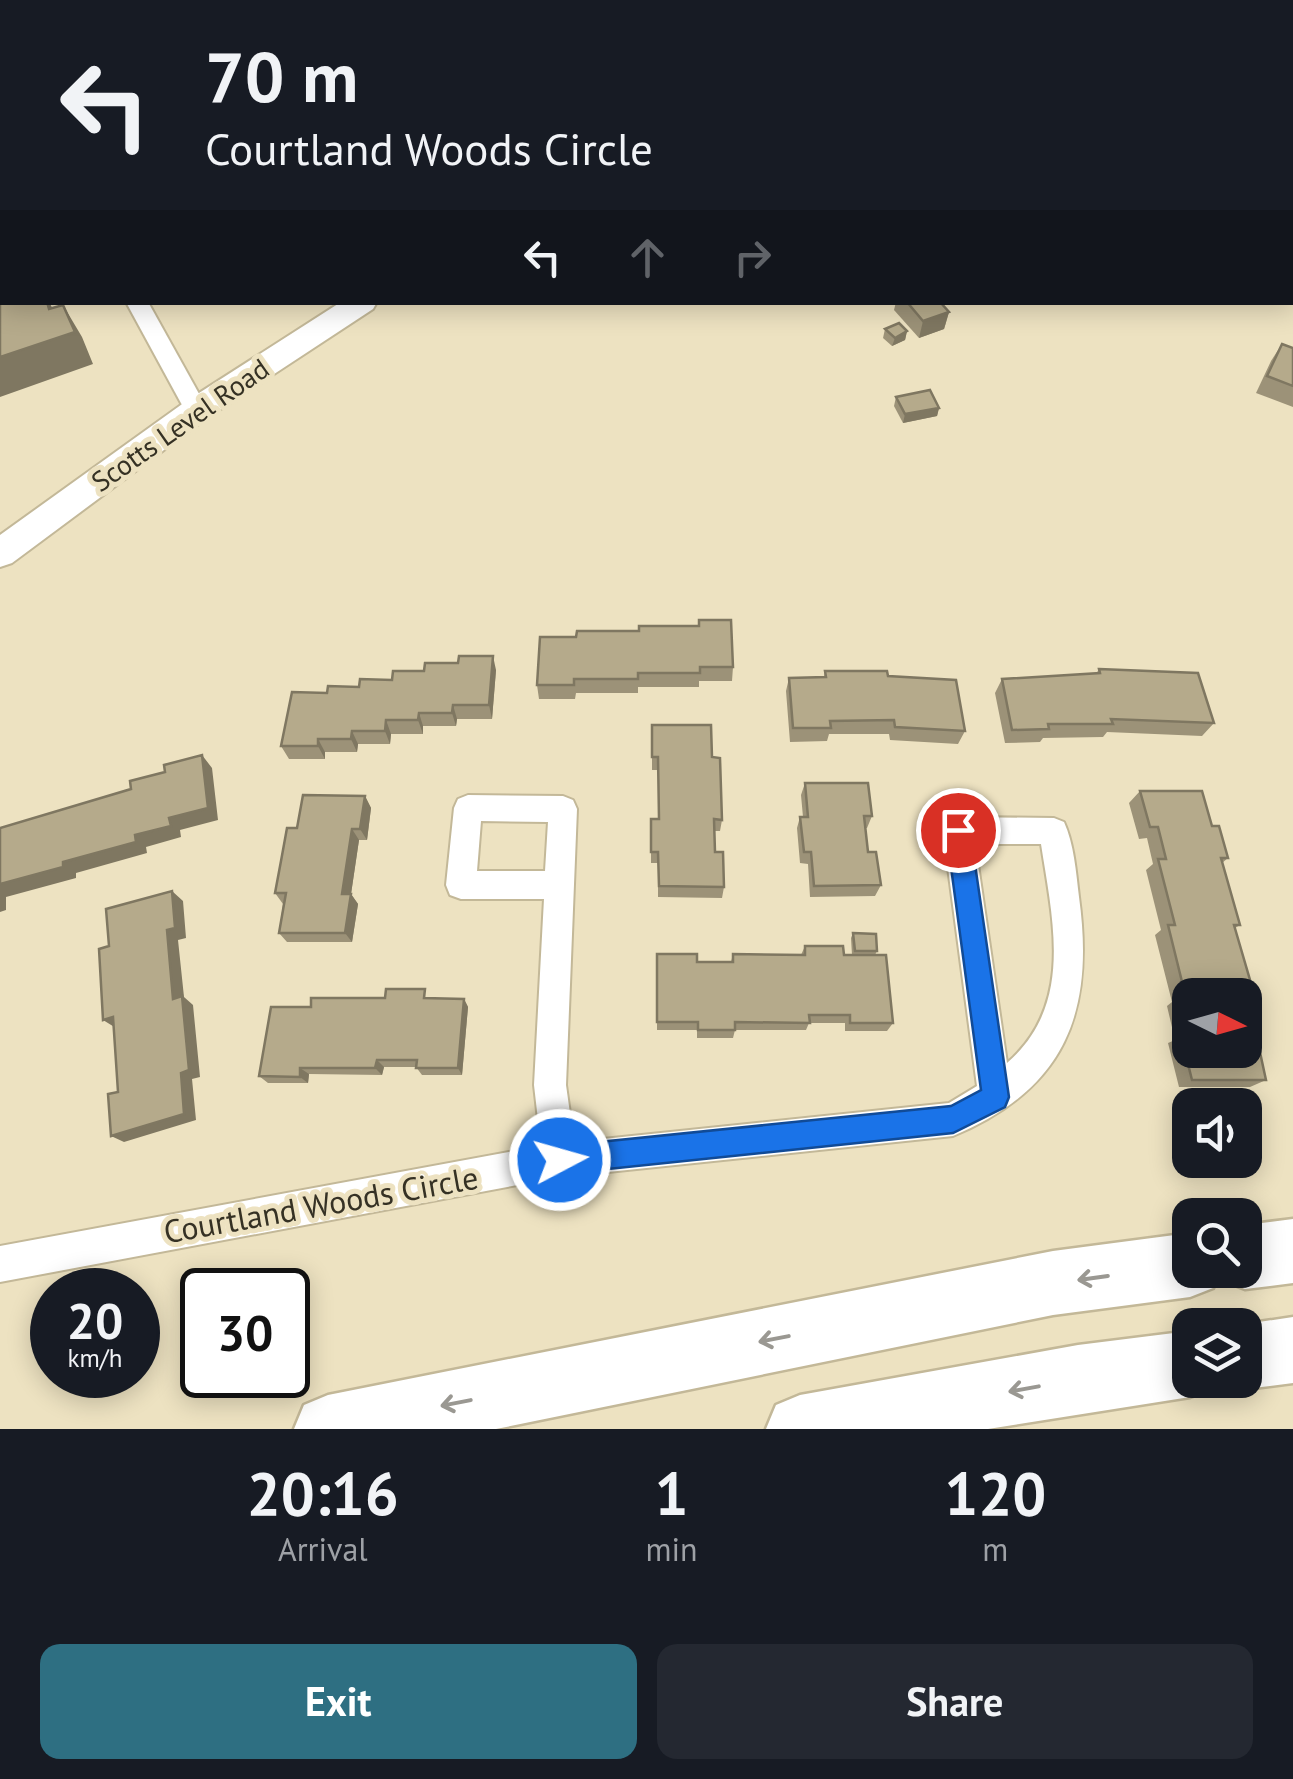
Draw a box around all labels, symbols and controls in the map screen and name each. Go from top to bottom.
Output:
text: 70 m [205,31,358,121]
icon: left [40,40,170,170]
text: Courtland Woods Circle [205,119,653,177]
icon: left [515,230,570,285]
icon: ahead [620,230,675,285]
icon: right [725,230,780,285]
street label: Scotts Level Road [84,350,276,500]
pin [916,788,1001,873]
icon: arrive [931,803,986,858]
north arrow [1172,978,1262,1068]
map controls [1172,978,1262,1398]
button: sound [1172,1088,1262,1178]
position arrow [508,1108,612,1212]
street label: Courtland Woods Circle [160,1156,481,1252]
button: search [1172,1198,1262,1288]
speed limit sign: 30 [180,1268,310,1398]
one-way arrow [1078,1269,1110,1287]
text: 20 [67,1288,123,1353]
button: layers [1172,1308,1262,1398]
one-way arrow [758,1330,791,1349]
text: km/h [68,1342,122,1374]
one-way arrow [1009,1380,1041,1399]
one-way arrow [440,1394,472,1413]
text: 20:16 [247,1454,399,1532]
text: 1 [655,1454,689,1532]
text: 120 [944,1454,1046,1532]
text: Arrival [278,1528,368,1570]
text: min [646,1528,698,1570]
text: m [982,1528,1008,1570]
button: Exit [40,1644,637,1759]
button: Share [657,1644,1253,1759]

